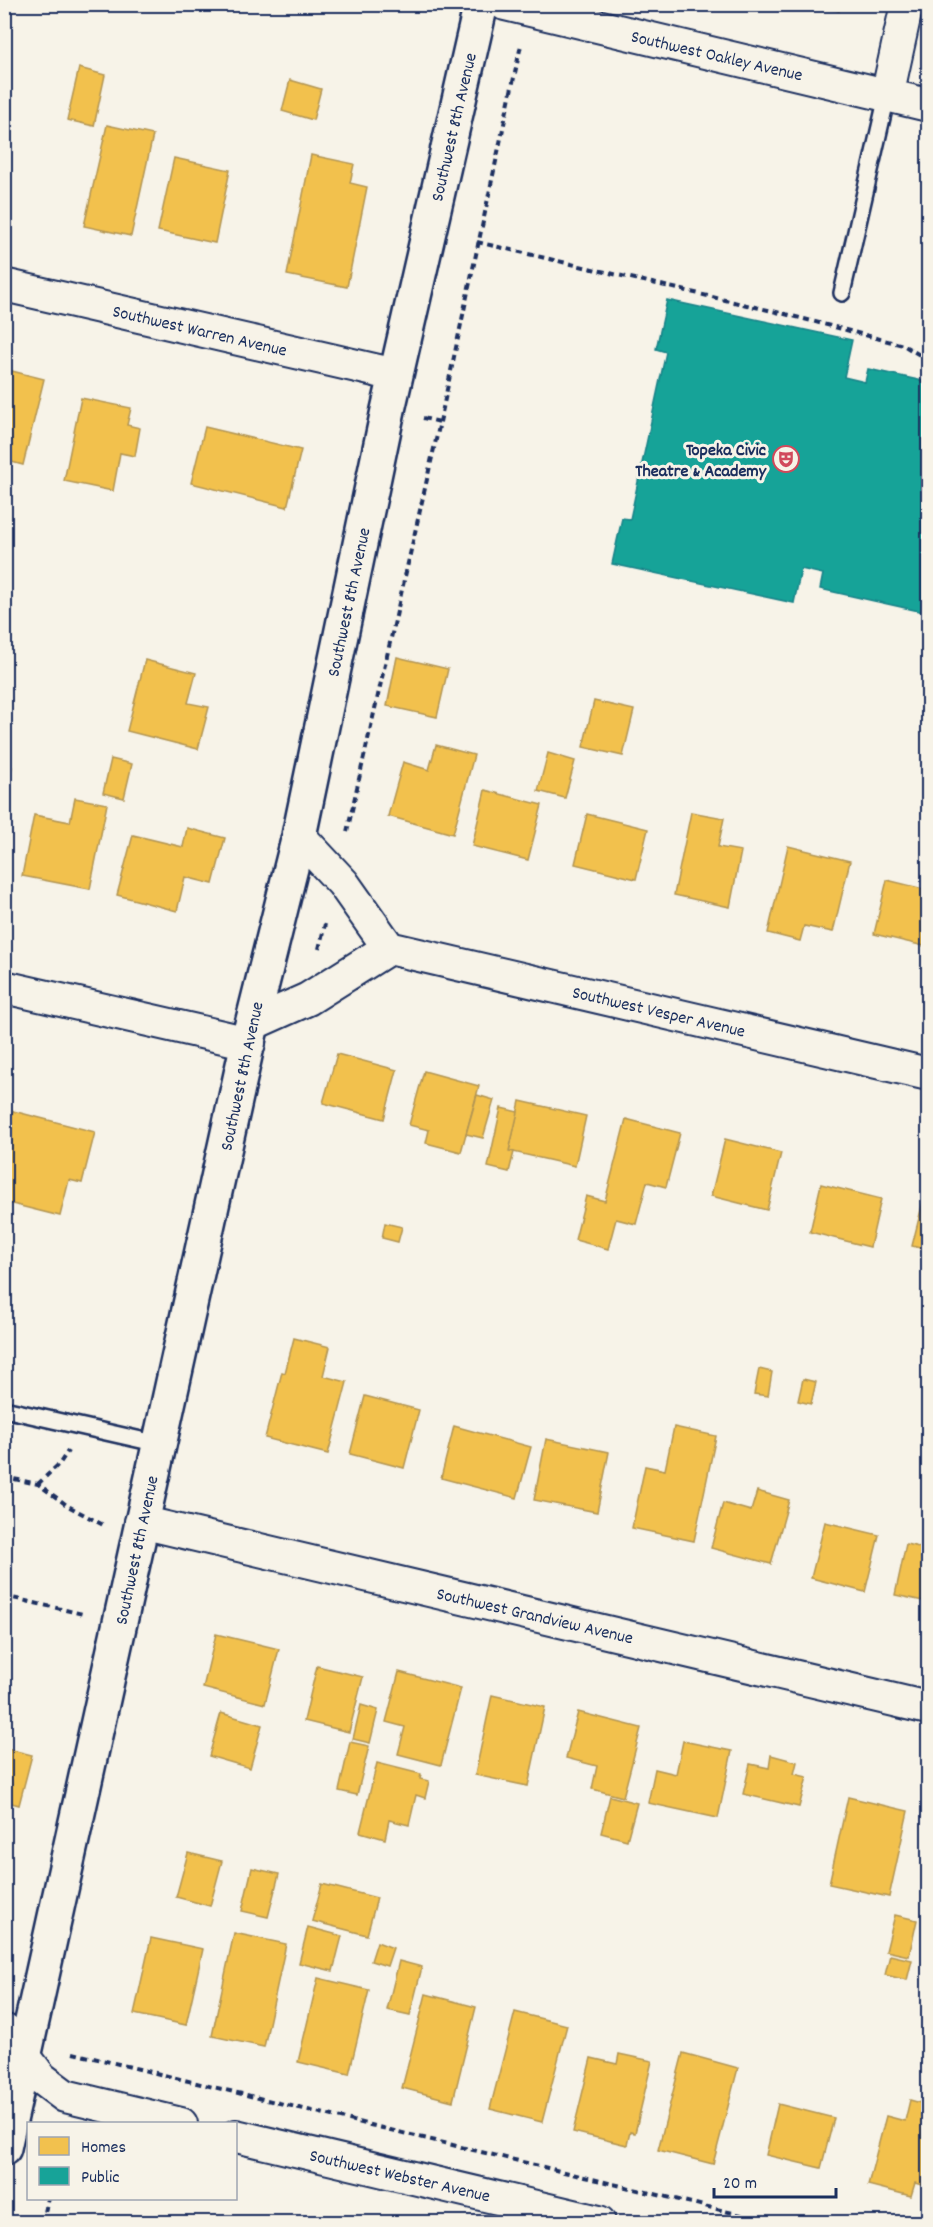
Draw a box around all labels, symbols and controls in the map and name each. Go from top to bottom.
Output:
street label: Southwest Oakley Avenue [628,26,805,89]
street label: Southwest 8th Avenue [426,51,485,204]
street label: Southwest Warren Avenue [110,300,289,365]
place label: Topeka Civic Theatre & Academy [635,439,767,485]
theatre icon: Topeka Civic Theatre & Academy [771,444,801,474]
street label: Southwest 8th Avenue [322,526,378,679]
street label: Southwest Vesper Avenue [569,981,747,1046]
street label: Southwest 8th Avenue [215,1000,271,1153]
street label: Southwest 8th Avenue [110,1474,166,1627]
street label: Southwest Grandview Avenue [434,1583,635,1652]
legend [27,2122,237,2200]
text: Homes [81,2136,126,2161]
street label: Southwest Webster Avenue [307,2144,492,2210]
scale bar [714,2161,836,2199]
text: Public [81,2166,120,2191]
text: 20 m [723,2172,757,2197]

